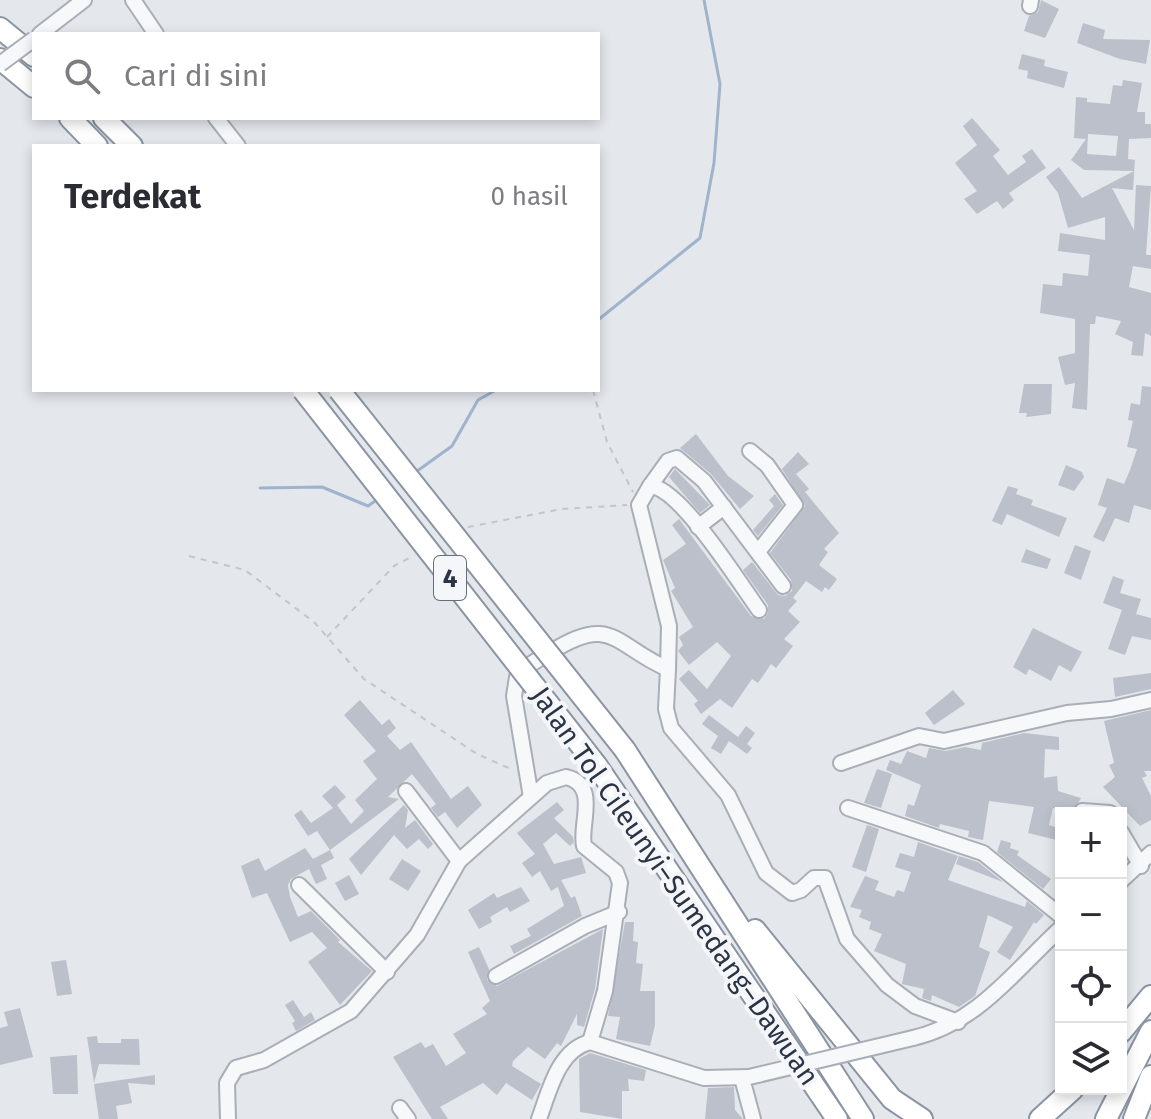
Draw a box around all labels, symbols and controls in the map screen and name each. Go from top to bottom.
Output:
search box [32,32,600,120]
icon: search [60,54,104,98]
text: Cari di sini [124,58,268,94]
text: Terdekat [64,176,201,217]
text: 0 hasil [490,181,568,212]
road number: 4 [434,556,466,600]
street label: Jalan Tol Cileunyi–Sumedang–Dawuan [524,680,826,1092]
map controls [1055,807,1127,1095]
button: + [1055,807,1127,879]
button: − [1055,879,1127,951]
button: locate [1055,951,1127,1023]
button: layers [1055,1023,1127,1095]

